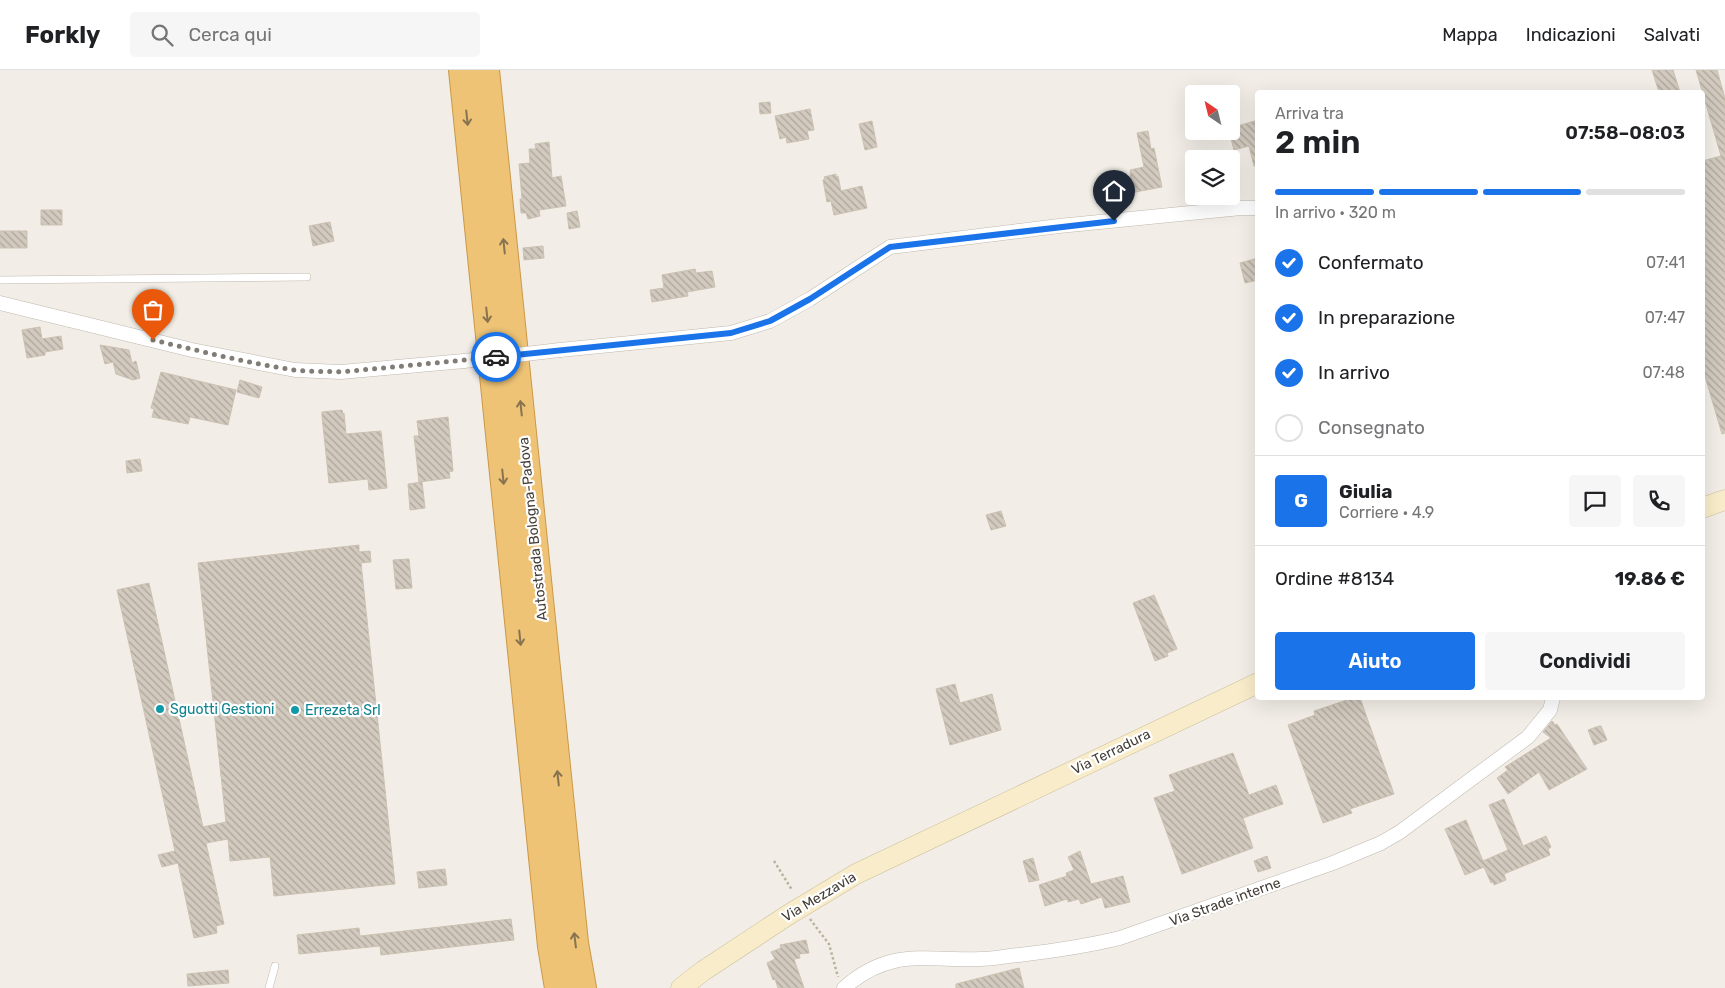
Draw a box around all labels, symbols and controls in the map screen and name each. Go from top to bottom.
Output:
search box [130,12,480,57]
text: Forkly [25,21,100,49]
icon: search [148,21,176,49]
text: Cerca qui [188,23,272,46]
text: Mappa [1442,24,1498,46]
text: Indicazioni [1526,24,1616,46]
text: Salvati [1644,24,1700,46]
north arrow [1185,85,1240,140]
map controls [1185,85,1240,205]
text: Arriva tra [1275,104,1344,123]
one-way arrow [462,110,472,126]
text: 07:58–08:03 [1565,121,1685,144]
text: 2 min [1275,123,1360,161]
button: layers [1185,150,1240,205]
pin [1093,170,1135,221]
icon: home [1100,177,1128,205]
text: In arrivo · 320 m [1275,203,1396,222]
one-way arrow [499,238,509,254]
icon: check [1275,249,1303,277]
text: Confermato [1318,251,1424,274]
text: 07:41 [1646,253,1685,272]
pin [132,289,174,340]
icon: bag [139,296,167,324]
icon: check [1275,304,1303,332]
text: In preparazione [1318,306,1455,329]
one-way arrow [482,307,492,323]
text: 07:47 [1645,308,1685,327]
courier [471,332,521,382]
icon: car [482,343,510,371]
icon: check [1275,359,1303,387]
text: In arrivo [1318,361,1390,384]
text: 07:48 [1642,363,1685,382]
one-way arrow [516,400,525,416]
text: Consegnato [1318,416,1425,439]
street label: Autostrada Bologna-Padova [515,437,551,621]
one-way arrow [499,468,508,484]
button: chat [1569,475,1621,527]
button: phone [1633,475,1685,527]
text: Giulia [1339,480,1392,503]
text: G [1294,489,1308,512]
text: Corriere · 4.9 [1339,503,1434,522]
text: Ordine #8134 [1275,567,1394,590]
text: 19.86 € [1615,567,1685,590]
one-way arrow [515,630,525,646]
button: Aiuto [1275,632,1475,690]
button: Condividi [1485,632,1685,690]
place label: Sguotti Gestioni [170,701,275,718]
place label: Errezeta Srl [305,702,381,719]
marker: Sguotti Gestioni [154,703,166,715]
marker: Errezeta Srl [289,704,301,716]
street label: Via Terradura [1069,726,1153,778]
one-way arrow [554,770,563,786]
street label: Via Mezzavia [779,868,859,926]
street label: Via Strade interne [1167,874,1283,930]
one-way arrow [570,932,580,948]

